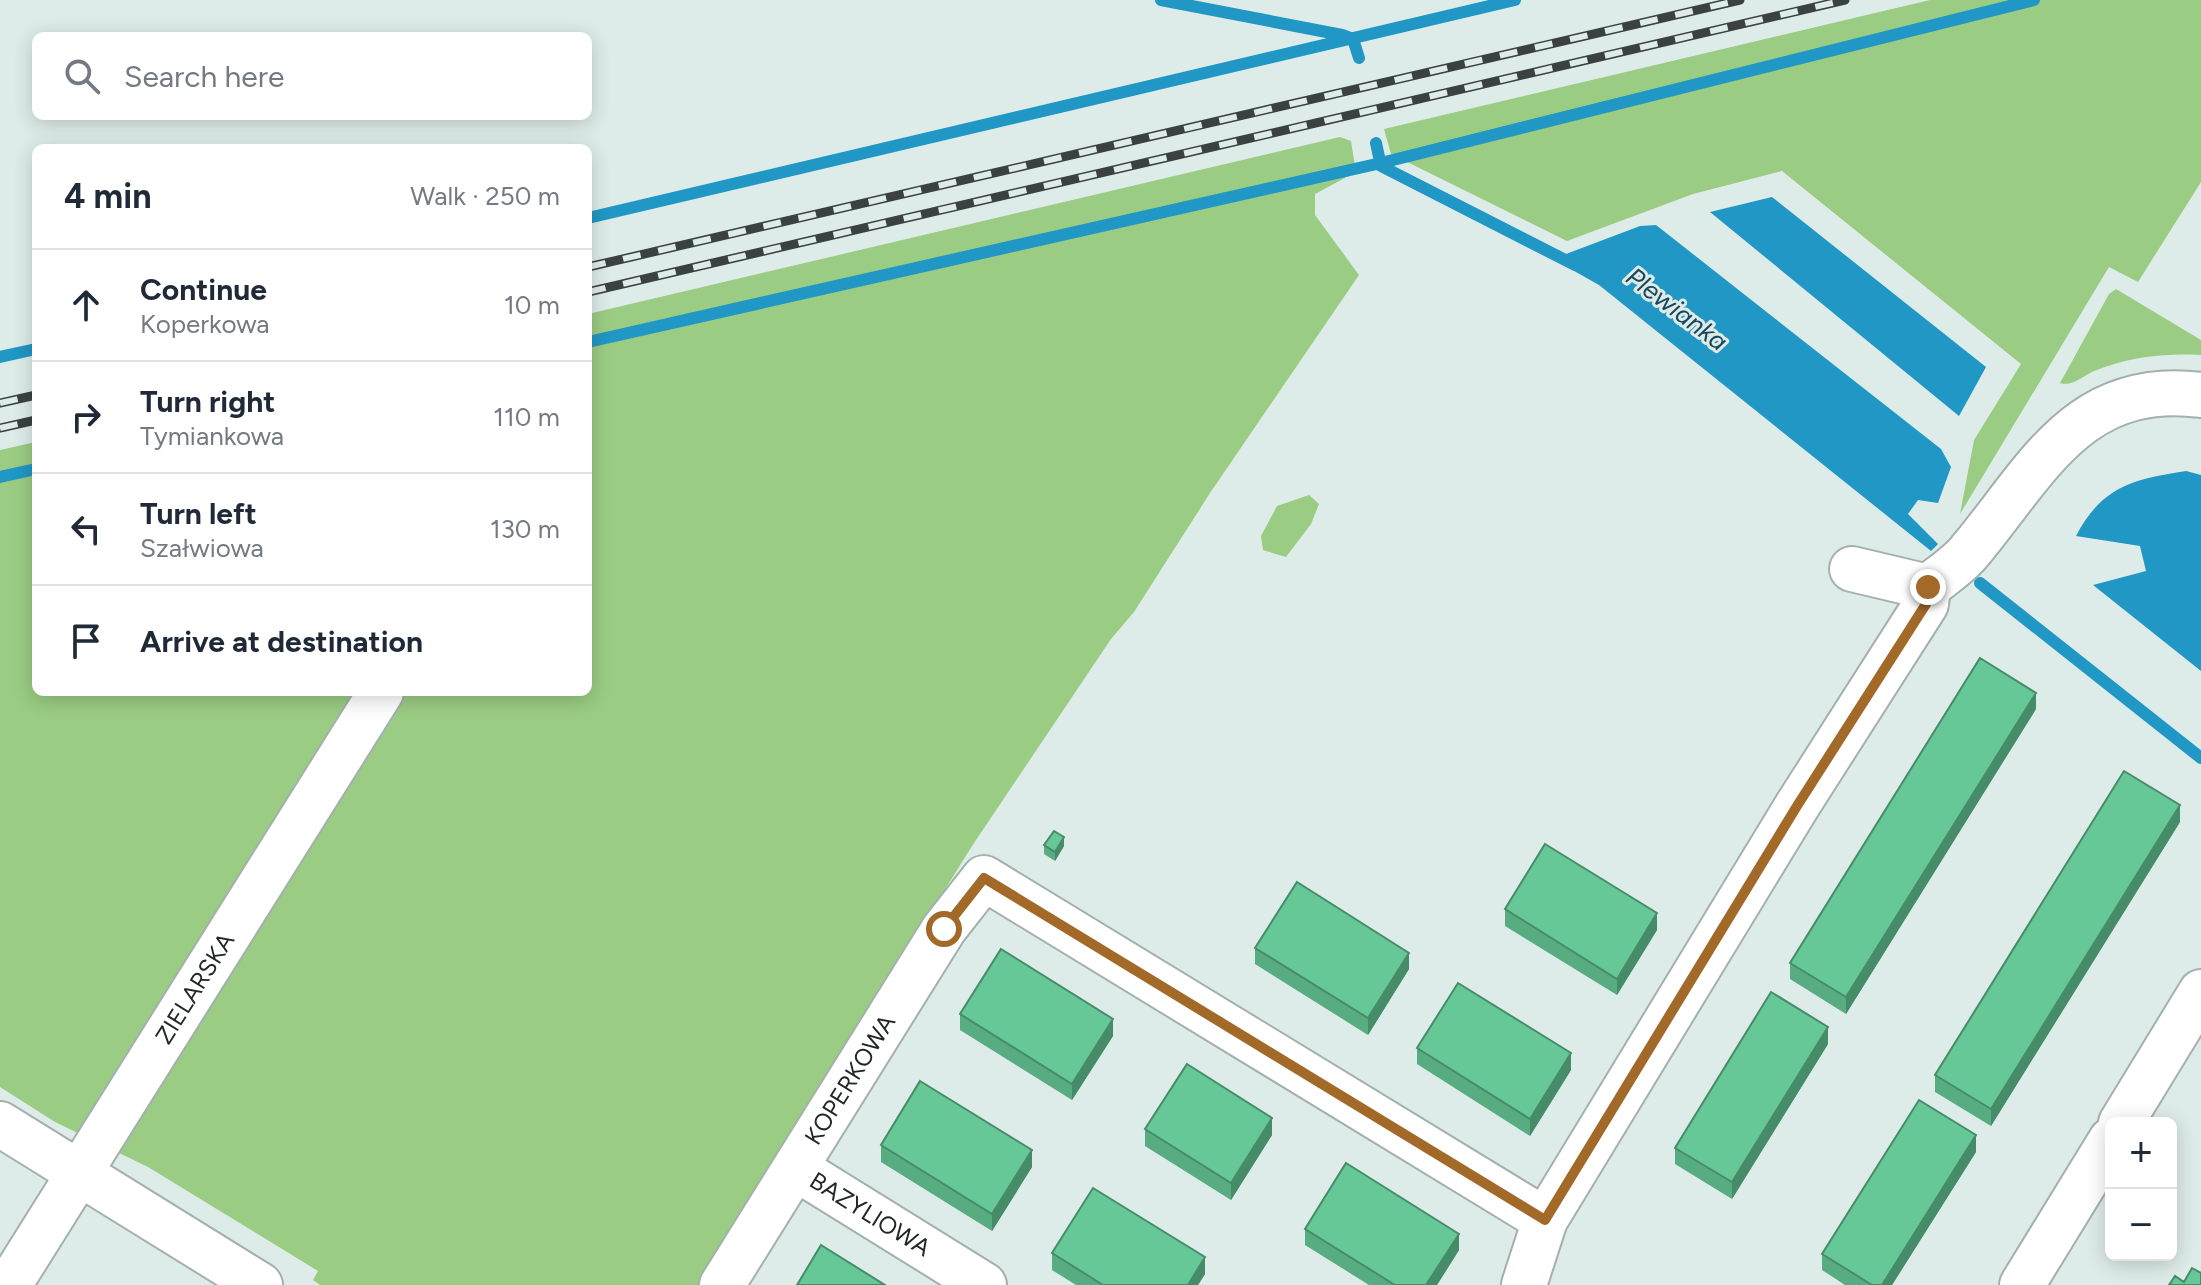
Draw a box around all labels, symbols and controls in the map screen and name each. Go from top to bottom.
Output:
search box [32,32,592,120]
icon: search [60,54,104,98]
text: Search here [124,58,284,95]
text: 4 min [64,176,151,217]
text: Walk · 250 m [410,180,560,212]
water label: Plewianka [1620,260,1734,358]
text: Continue [140,271,267,308]
icon: ahead [64,283,108,327]
text: 10 m [504,289,560,321]
text: Koperkowa [140,308,269,340]
text: Turn right [140,383,275,420]
icon: right [64,395,108,439]
text: 110 m [493,401,560,433]
text: Tymiankowa [140,420,284,452]
text: Turn left [140,495,257,532]
icon: left [64,507,108,551]
text: 130 m [490,513,560,545]
text: Szałwiowa [140,532,264,564]
route end [1910,569,1946,605]
icon: arrive [64,619,108,663]
text: Arrive at destination [140,623,423,660]
route start [926,911,962,947]
street label: ZIELARSKA [149,927,241,1049]
street label: KOPERKOWA [798,1008,901,1150]
map controls [2105,1117,2177,1261]
button: + [2105,1117,2177,1189]
street label: BAZYLIOWA [805,1166,937,1263]
button: − [2105,1189,2177,1261]

